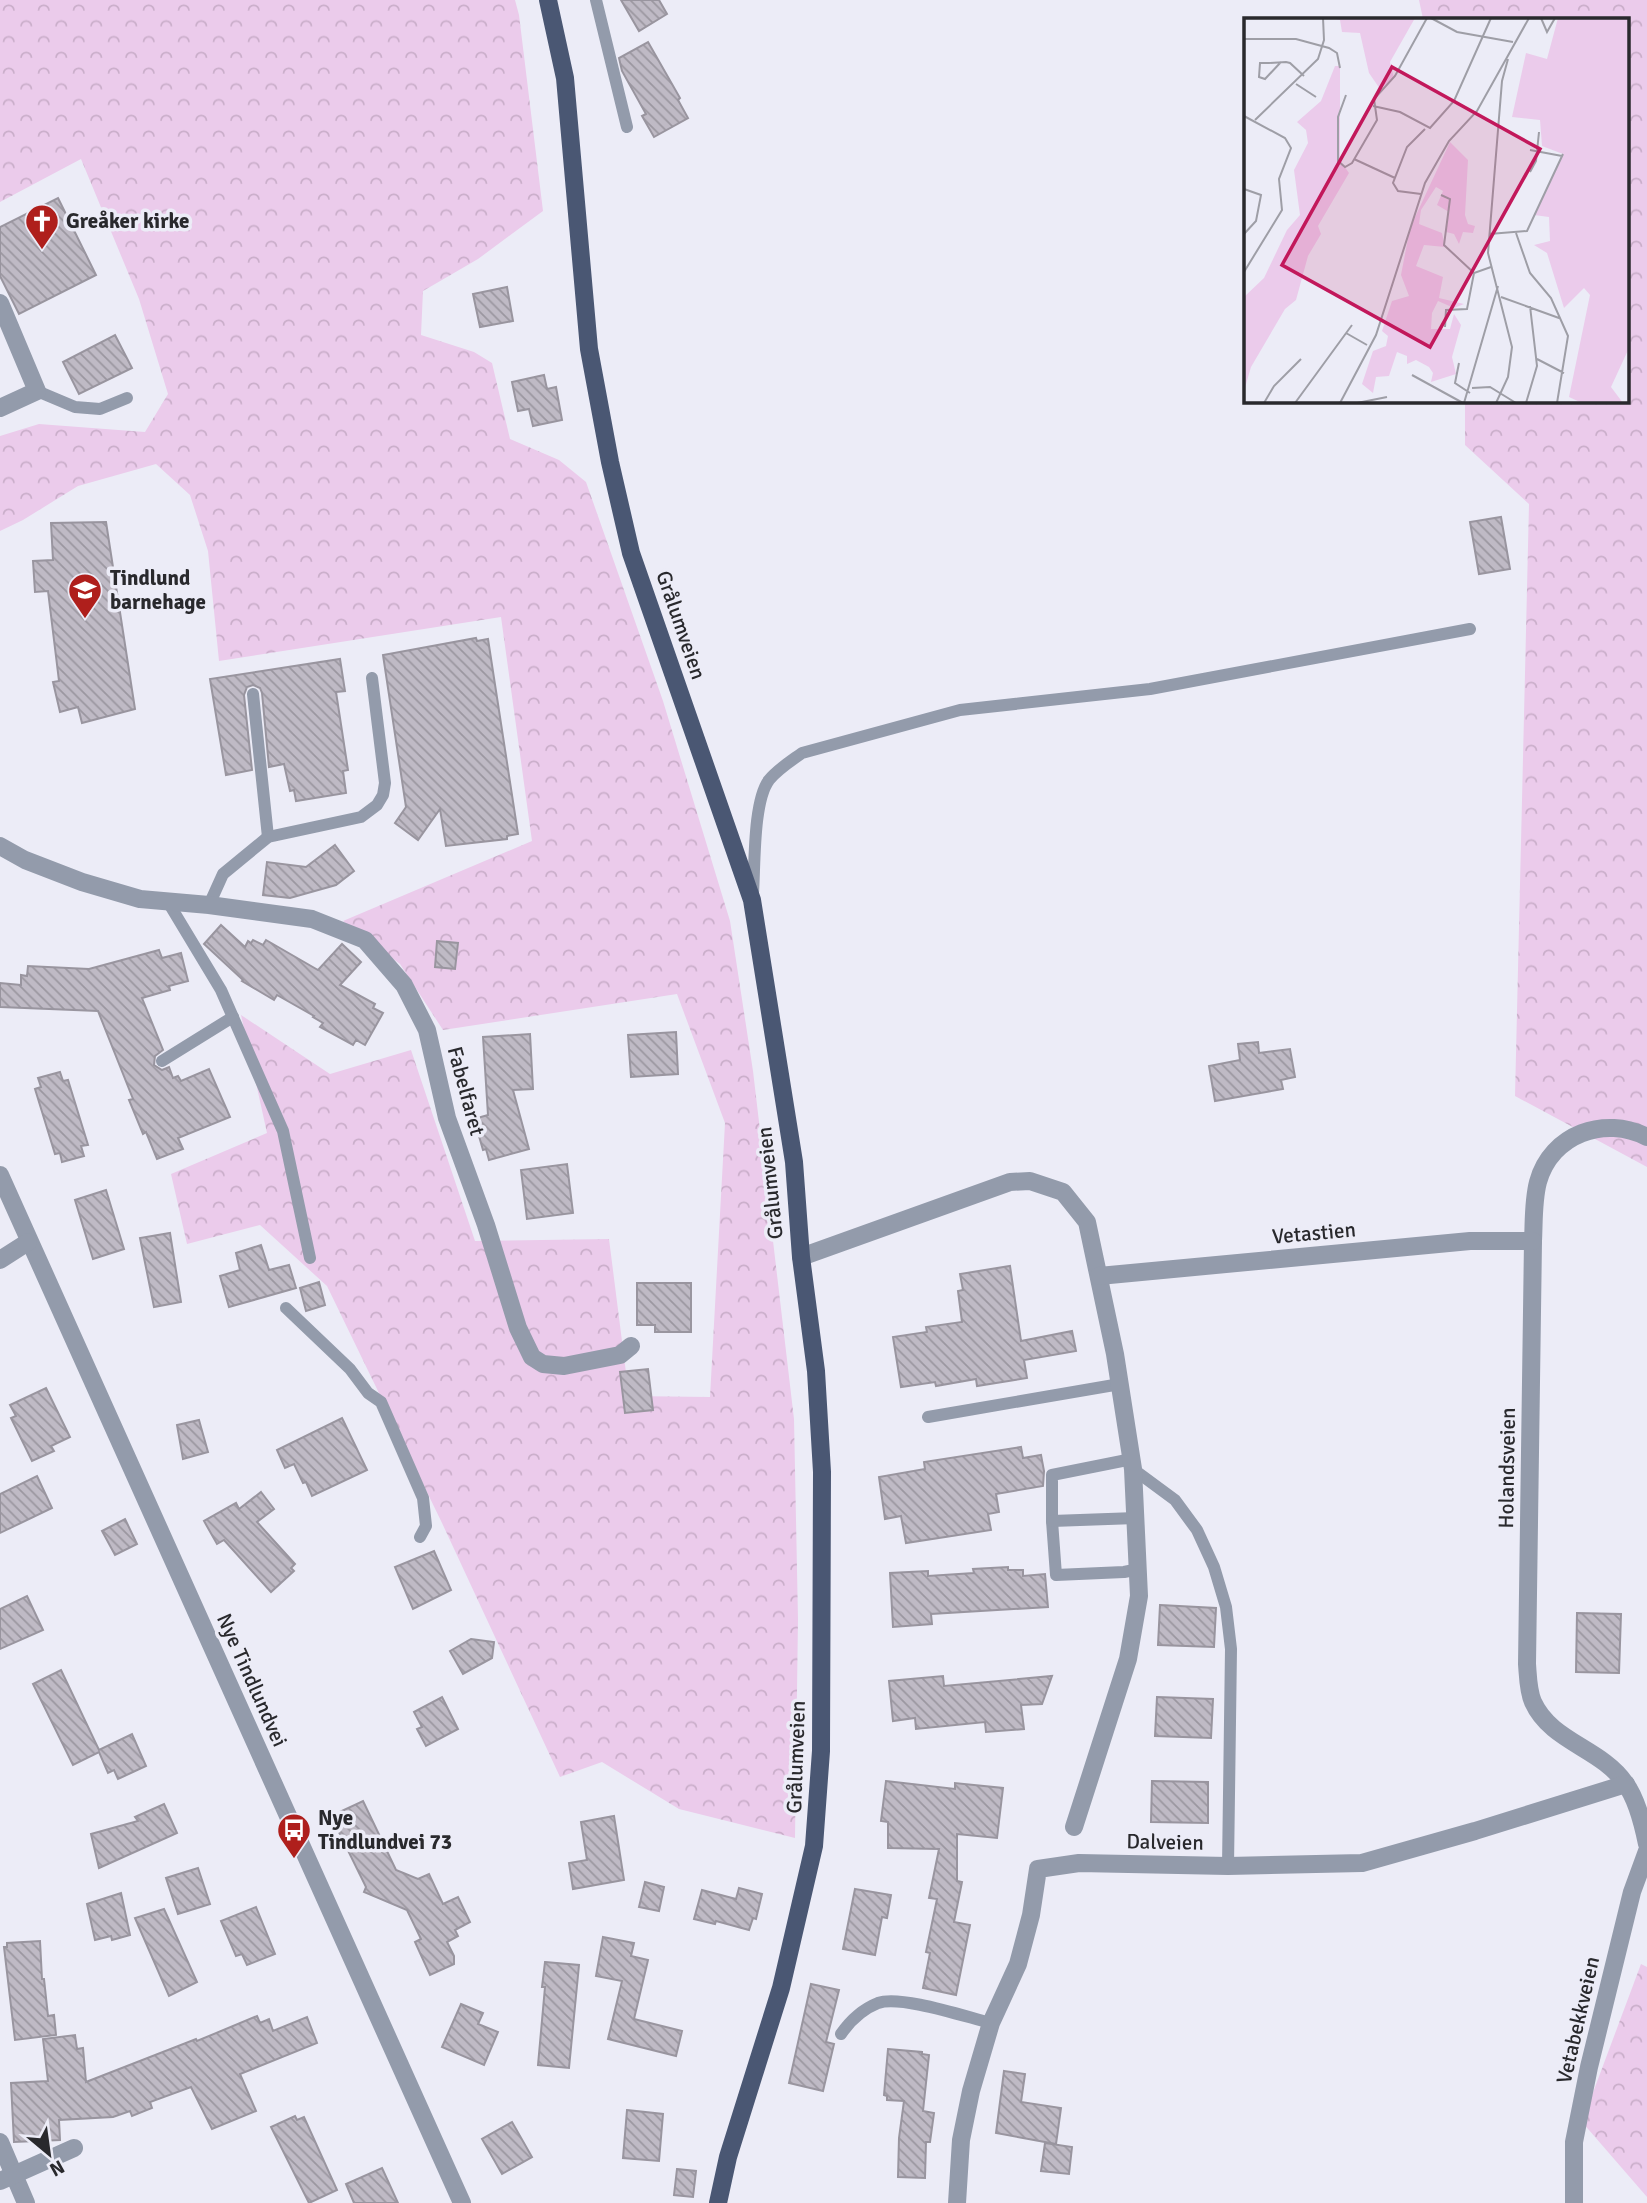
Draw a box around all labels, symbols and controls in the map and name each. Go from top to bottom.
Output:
inset map [1244,18,1630,402]
church icon: Greåker kirke [23,202,61,251]
place label: Greåker kirke [66,208,190,234]
place label: Tindlund barnehage [110,565,206,615]
street label: Grålumveien [650,567,712,683]
school or university icon: Tindlund barnehage [66,571,104,620]
street label: Fabelfaret [442,1043,490,1139]
street label: Grålumveien [751,1125,789,1241]
street label: Vetastien [1271,1216,1357,1250]
street label: Holandsveien [1493,1407,1521,1529]
street label: Nye Tindlundvei [211,1609,293,1751]
street label: Grålumveien [781,1700,811,1814]
place label: Nye Tindlundvei 73 [318,1805,452,1855]
bus stop icon: Nye Tindlundvei 73 [275,1811,313,1860]
street label: Dalveien [1126,1828,1204,1856]
street label: Vetabekkveien [1551,1954,1605,2086]
north arrow [14,2119,84,2189]
text: N [45,2154,68,2182]

